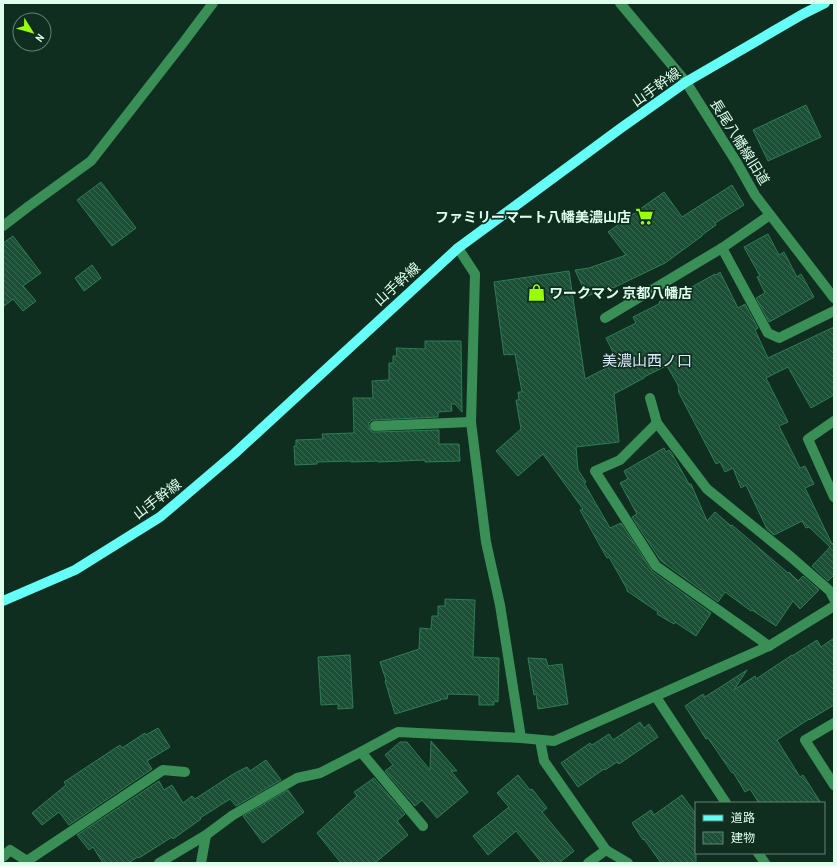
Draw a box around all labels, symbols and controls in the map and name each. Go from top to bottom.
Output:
north arrow [12,12,52,52]
text: N [32,31,48,45]
street label: 山手幹線 [628,64,684,110]
street label: 長尾八幡線旧道 [706,96,774,188]
supermarket icon: ファミリーマート八幡美濃山店 [634,207,654,227]
place label: ファミリーマート八幡美濃山店 [435,208,631,226]
street label: 山手幹線 [370,259,424,309]
shop icon: ワークマン 京都八幡店 [526,283,546,303]
place label: ワークマン 京都八幡店 [549,284,692,302]
district label: 美濃山西ノ口 [602,350,692,371]
street label: 山手幹線 [129,475,185,523]
legend [695,802,825,854]
text: 道路 [731,810,755,826]
text: 建物 [731,830,755,846]

